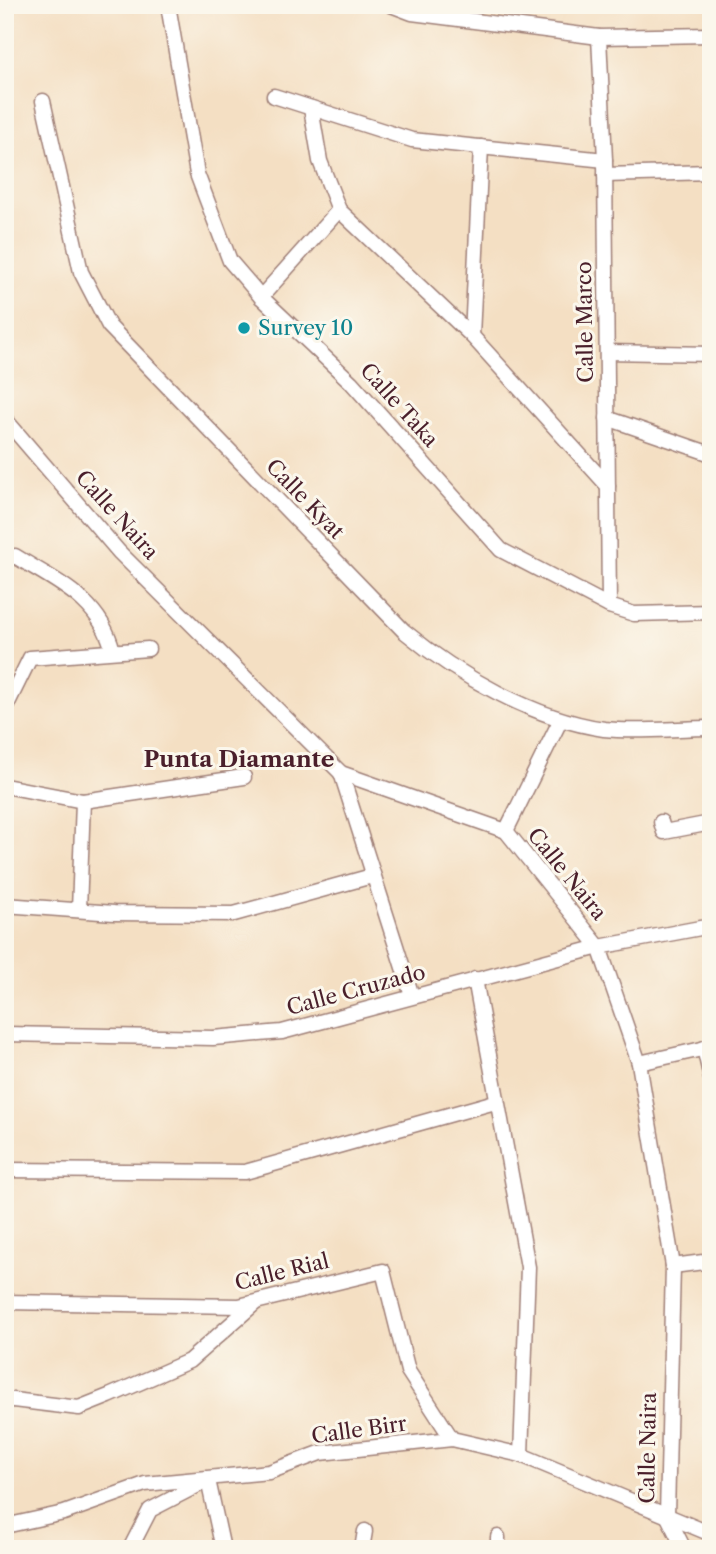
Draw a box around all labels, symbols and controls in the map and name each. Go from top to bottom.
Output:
street label: Calle Marco [571,261,598,383]
place label: Survey 10 [258,315,353,340]
marker: Survey 10 [236,320,252,336]
street label: Calle Taka [355,358,444,452]
street label: Calle Kyat [261,454,350,544]
street label: Calle Naira [71,465,164,565]
district label: Punta Diamante [143,745,335,773]
street label: Calle Naira [523,823,613,925]
street label: Calle Cruzado [284,959,428,1020]
street label: Calle Rial [232,1248,332,1295]
street label: Calle Naira [634,1391,661,1504]
street label: Calle Birr [310,1410,408,1449]

